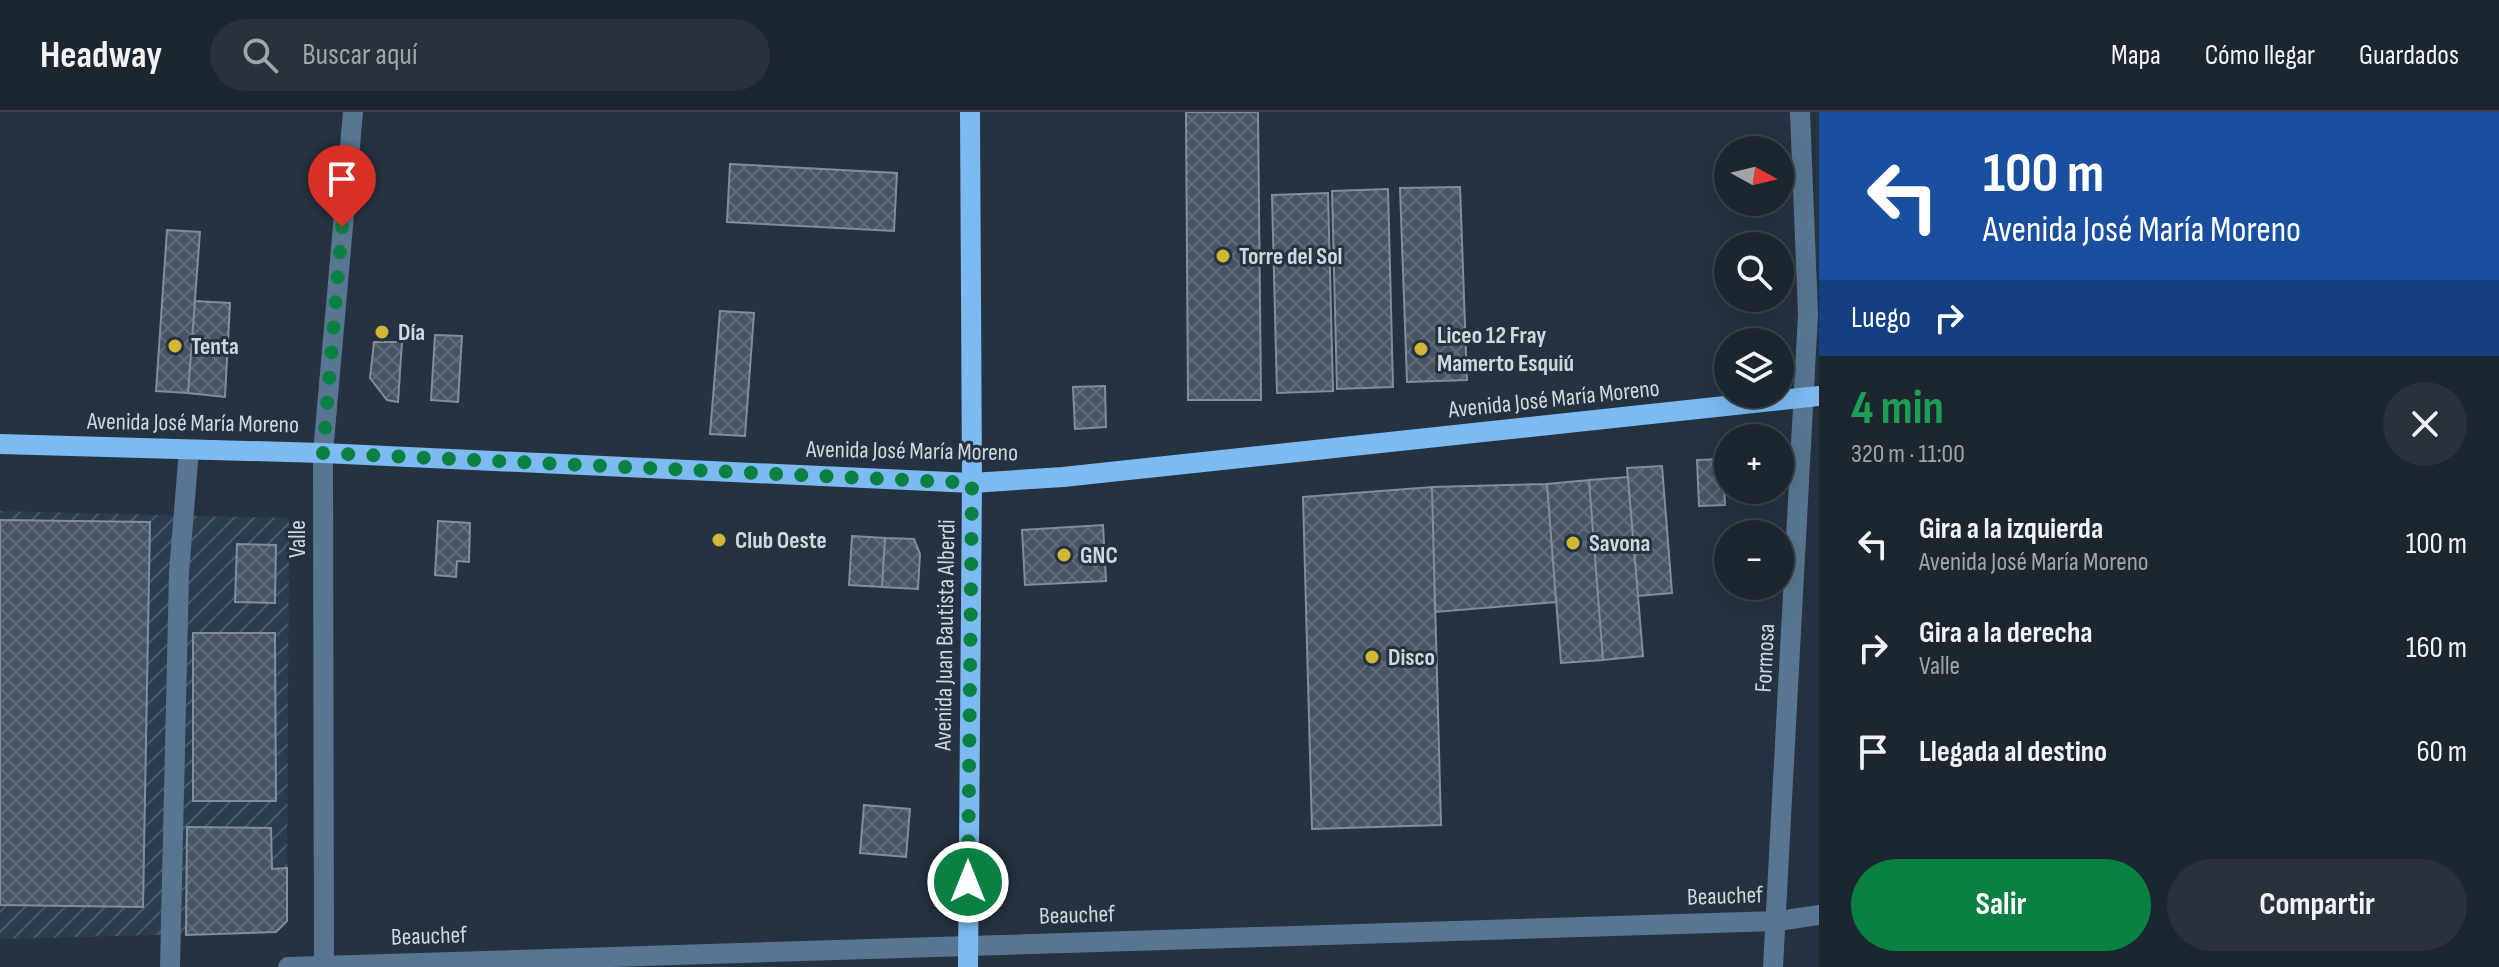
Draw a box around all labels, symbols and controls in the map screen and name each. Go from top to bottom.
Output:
search box [210,19,770,91]
text: Headway [40,33,162,78]
icon: search [238,33,282,77]
text: Buscar aquí [302,37,418,73]
text: Mapa [2111,39,2161,72]
text: Cómo llegar [2205,39,2315,72]
text: Guardados [2359,39,2459,72]
north arrow [1714,136,1794,216]
map controls [1714,136,1794,600]
text: 100 m [1983,141,2104,208]
icon: left [1851,144,1955,248]
pin [308,145,376,227]
icon: arrive [320,157,364,201]
text: Avenida José María Moreno [1983,209,2301,252]
button: search [1714,232,1794,312]
place label: Torre del Sol [1239,242,1343,271]
marker: Torre del Sol [1214,247,1232,265]
icon: right [1927,296,1971,340]
text: Luego [1851,300,1911,336]
place label: Día [398,318,425,347]
place label: Liceo 12 Fray Mamerto Esquiú [1437,321,1574,378]
marker: Día [373,323,391,341]
button: layers [1714,328,1794,408]
place label: Tenta [191,332,239,361]
marker: Tenta [166,337,184,355]
marker: Liceo 12 Fray Mamerto Esquiú [1412,340,1430,358]
street label: Avenida José María Moreno [1446,373,1661,425]
text: 4 min [1851,380,1944,437]
button: close [2383,382,2467,466]
street label: Avenida José María Moreno [86,407,299,439]
button: + [1714,424,1794,504]
street label: Avenida José María Moreno [805,435,1018,467]
text: 320 m · 11:00 [1851,439,1965,470]
text: Gira a la izquierda [1919,511,2103,547]
street label: Avenida Juan Bautista Alberdi [928,519,962,752]
street label: Valle [283,520,312,558]
button: − [1714,520,1794,600]
icon: left [1851,522,1895,566]
place label: Club Oeste [735,526,827,555]
text: 100 m [2406,526,2467,562]
place label: Savona [1589,529,1650,558]
marker: Club Oeste [710,531,728,549]
marker: Savona [1564,534,1582,552]
place label: GNC [1080,541,1118,570]
marker: GNC [1055,546,1073,564]
text: Avenida José María Moreno [1919,547,2149,578]
text: Gira a la derecha [1919,615,2093,651]
street label: Formosa [1749,623,1781,693]
icon: right [1851,626,1895,670]
text: 160 m [2406,630,2467,666]
place label: Disco [1388,643,1435,672]
marker: Disco [1363,648,1381,666]
text: Valle [1919,651,1960,682]
icon: arrive [1851,730,1895,774]
text: Llegada al destino [1919,734,2107,770]
text: 60 m [2416,734,2467,770]
position arrow [926,840,1010,924]
button: Salir [1851,859,2151,951]
button: Compartir [2167,859,2467,951]
street label: Beauchef [1686,880,1765,912]
street label: Beauchef [1038,899,1117,931]
street label: Beauchef [390,920,469,952]

